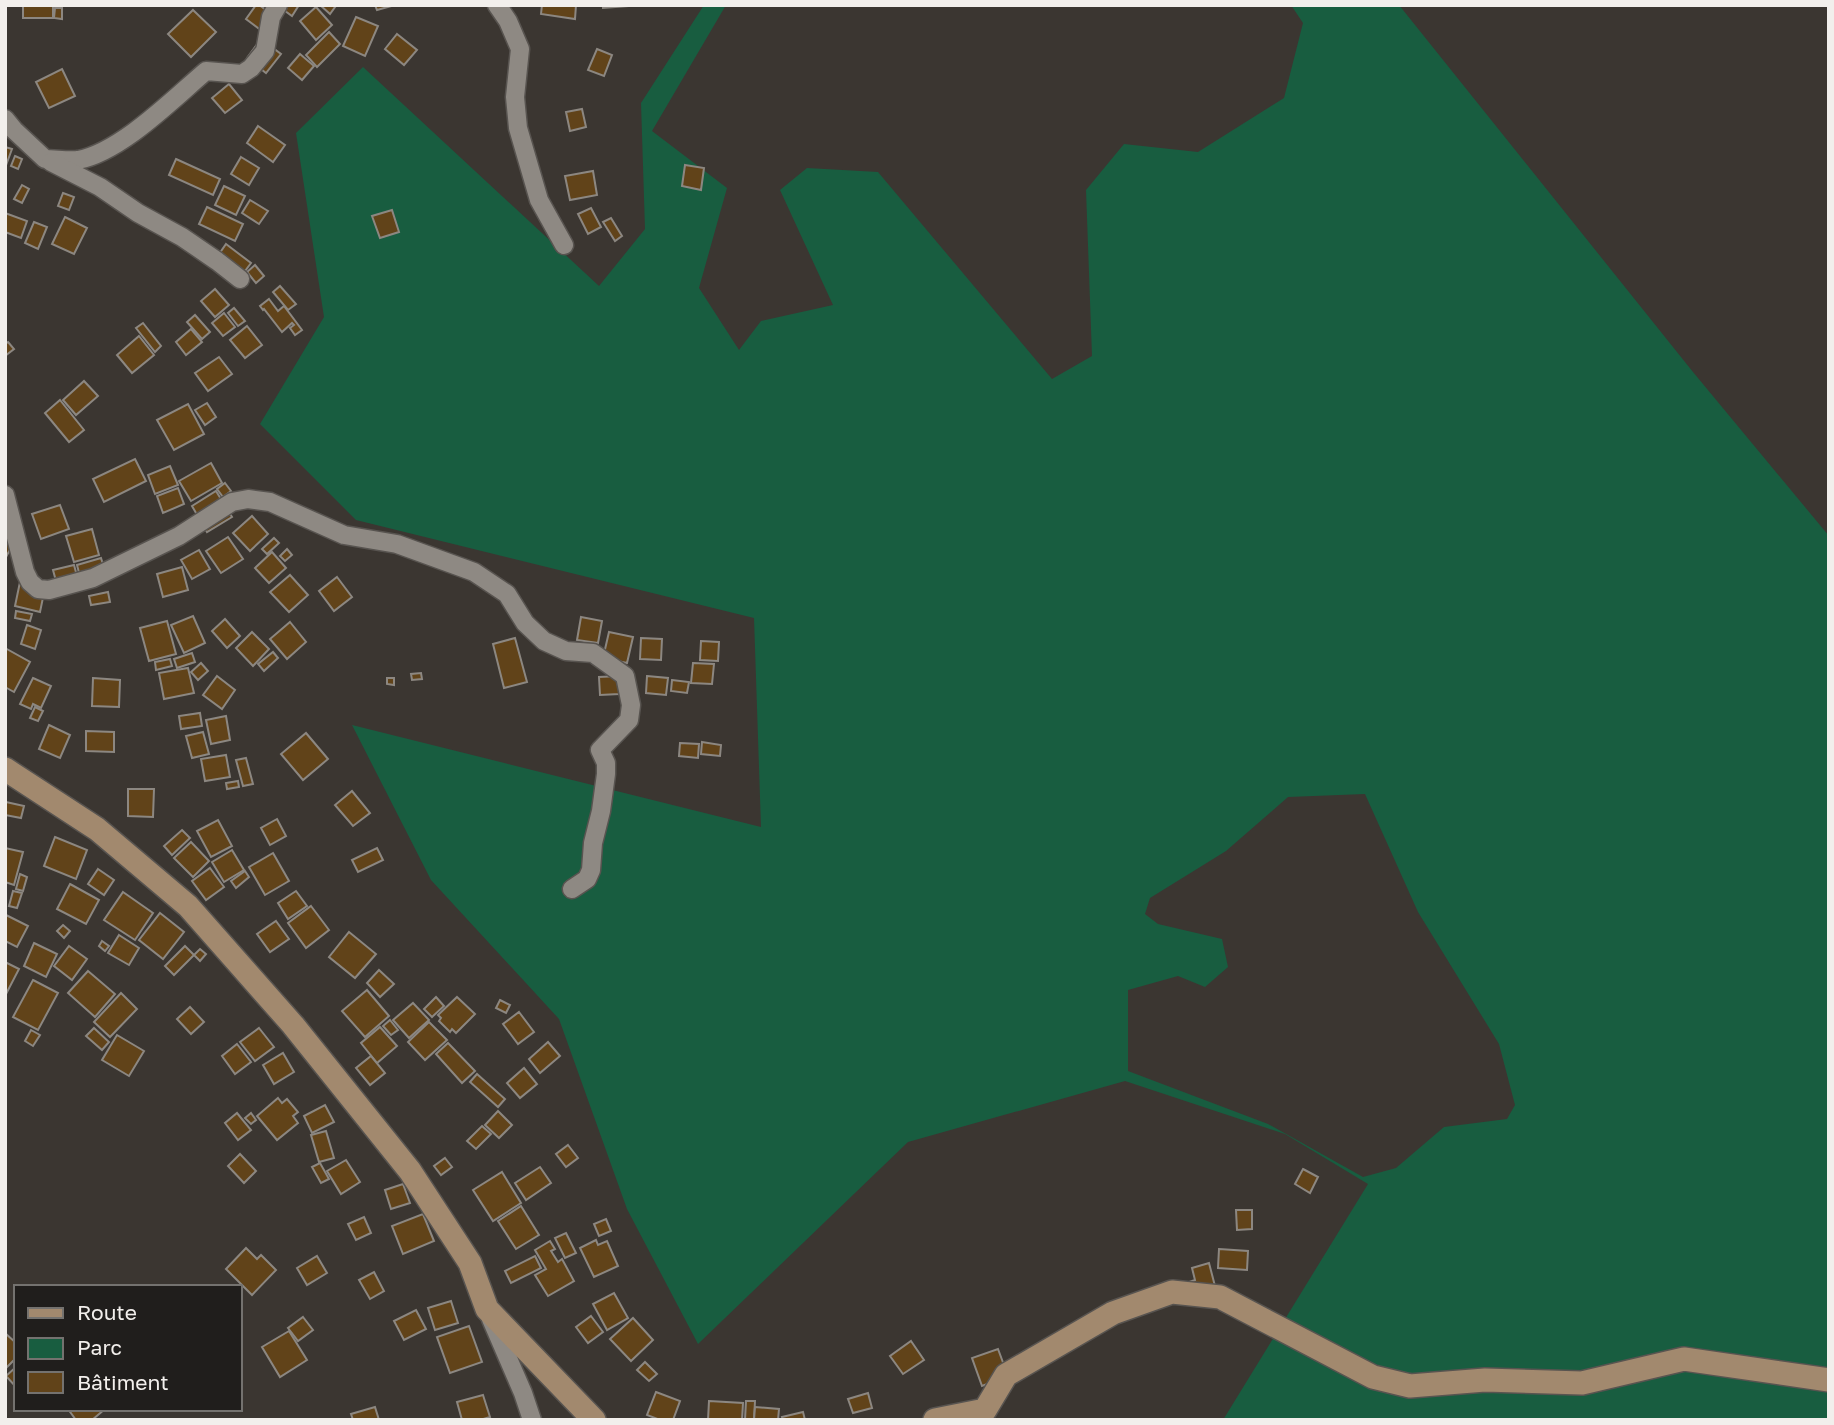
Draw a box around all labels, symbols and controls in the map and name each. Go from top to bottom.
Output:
legend [14,1285,242,1411]
text: Route [77,1299,137,1325]
text: Parc [77,1334,122,1360]
text: Bâtiment [77,1369,169,1395]

